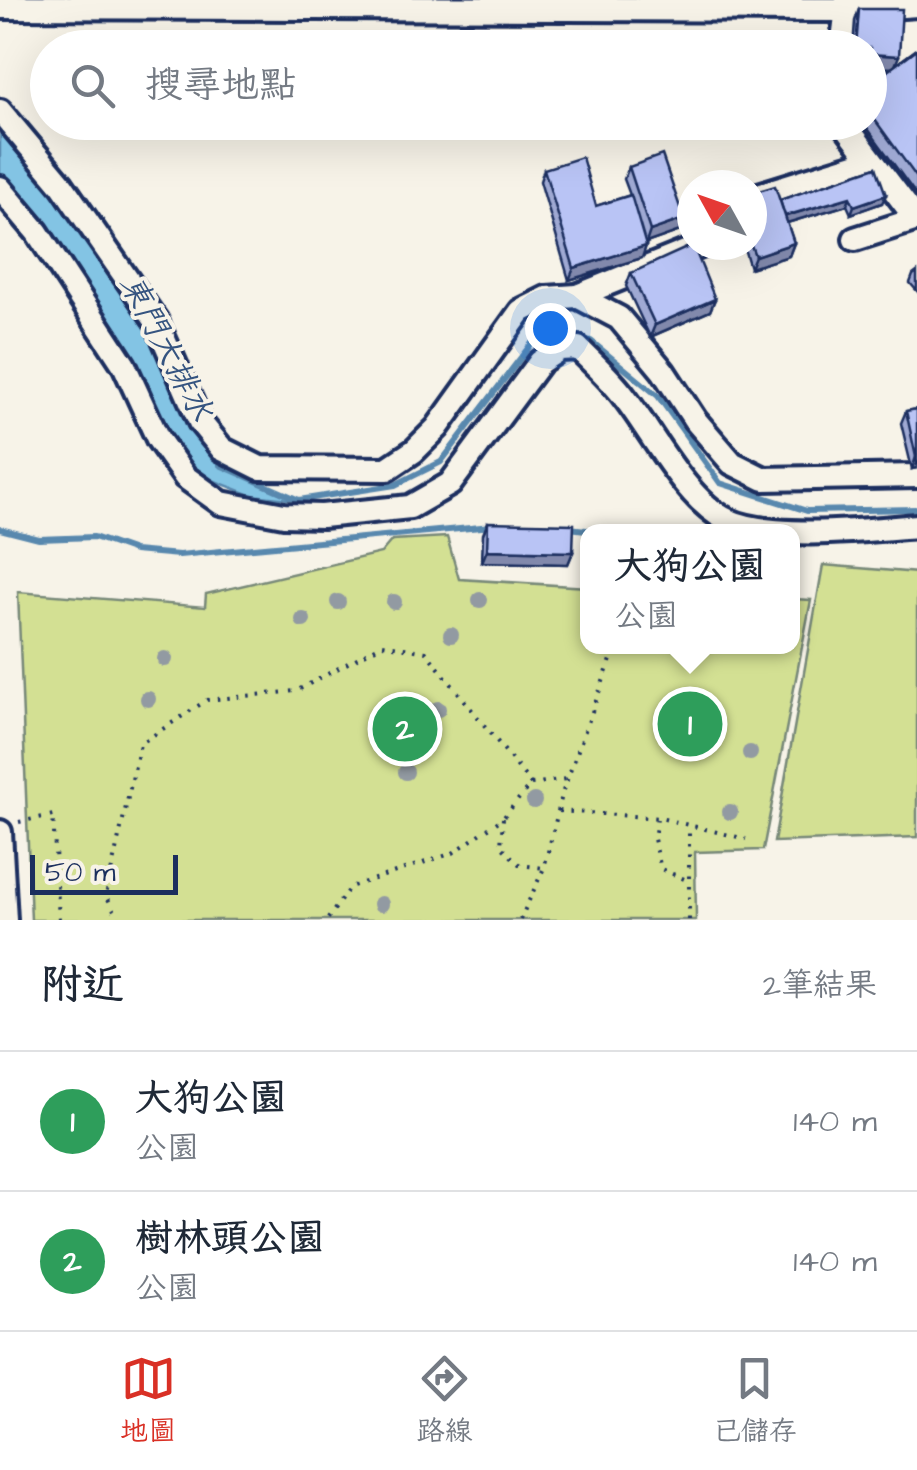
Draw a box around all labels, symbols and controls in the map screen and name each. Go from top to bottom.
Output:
search box [30,30,887,140]
icon: search [65,58,120,113]
text: 搜尋地點 [145,60,297,112]
north arrow [677,170,767,260]
water label: 東門大排水 [109,267,224,430]
your location [525,303,576,354]
popup [580,524,800,654]
text: 大狗公園 [614,541,766,593]
text: 公園 [614,594,678,639]
pin: 1 [658,686,722,762]
pin: 2 [372,692,438,766]
scale bar [30,850,178,894]
text: 50 m [45,853,116,892]
text: 附近 [40,957,124,1015]
text: 2筆結果 [763,963,877,1008]
text: 大狗公園 [135,1073,287,1125]
text: 1 [70,1099,75,1144]
text: 140 m [793,1099,877,1144]
text: 公園 [135,1126,199,1171]
text: 樹林頭公園 [135,1213,325,1265]
text: 2 [63,1239,82,1284]
text: 140 m [793,1239,877,1284]
text: 公園 [135,1266,199,1311]
tab: 地圖 [120,1351,176,1451]
tab: 路線 [416,1351,473,1451]
tab: 已儲存 [713,1351,797,1451]

